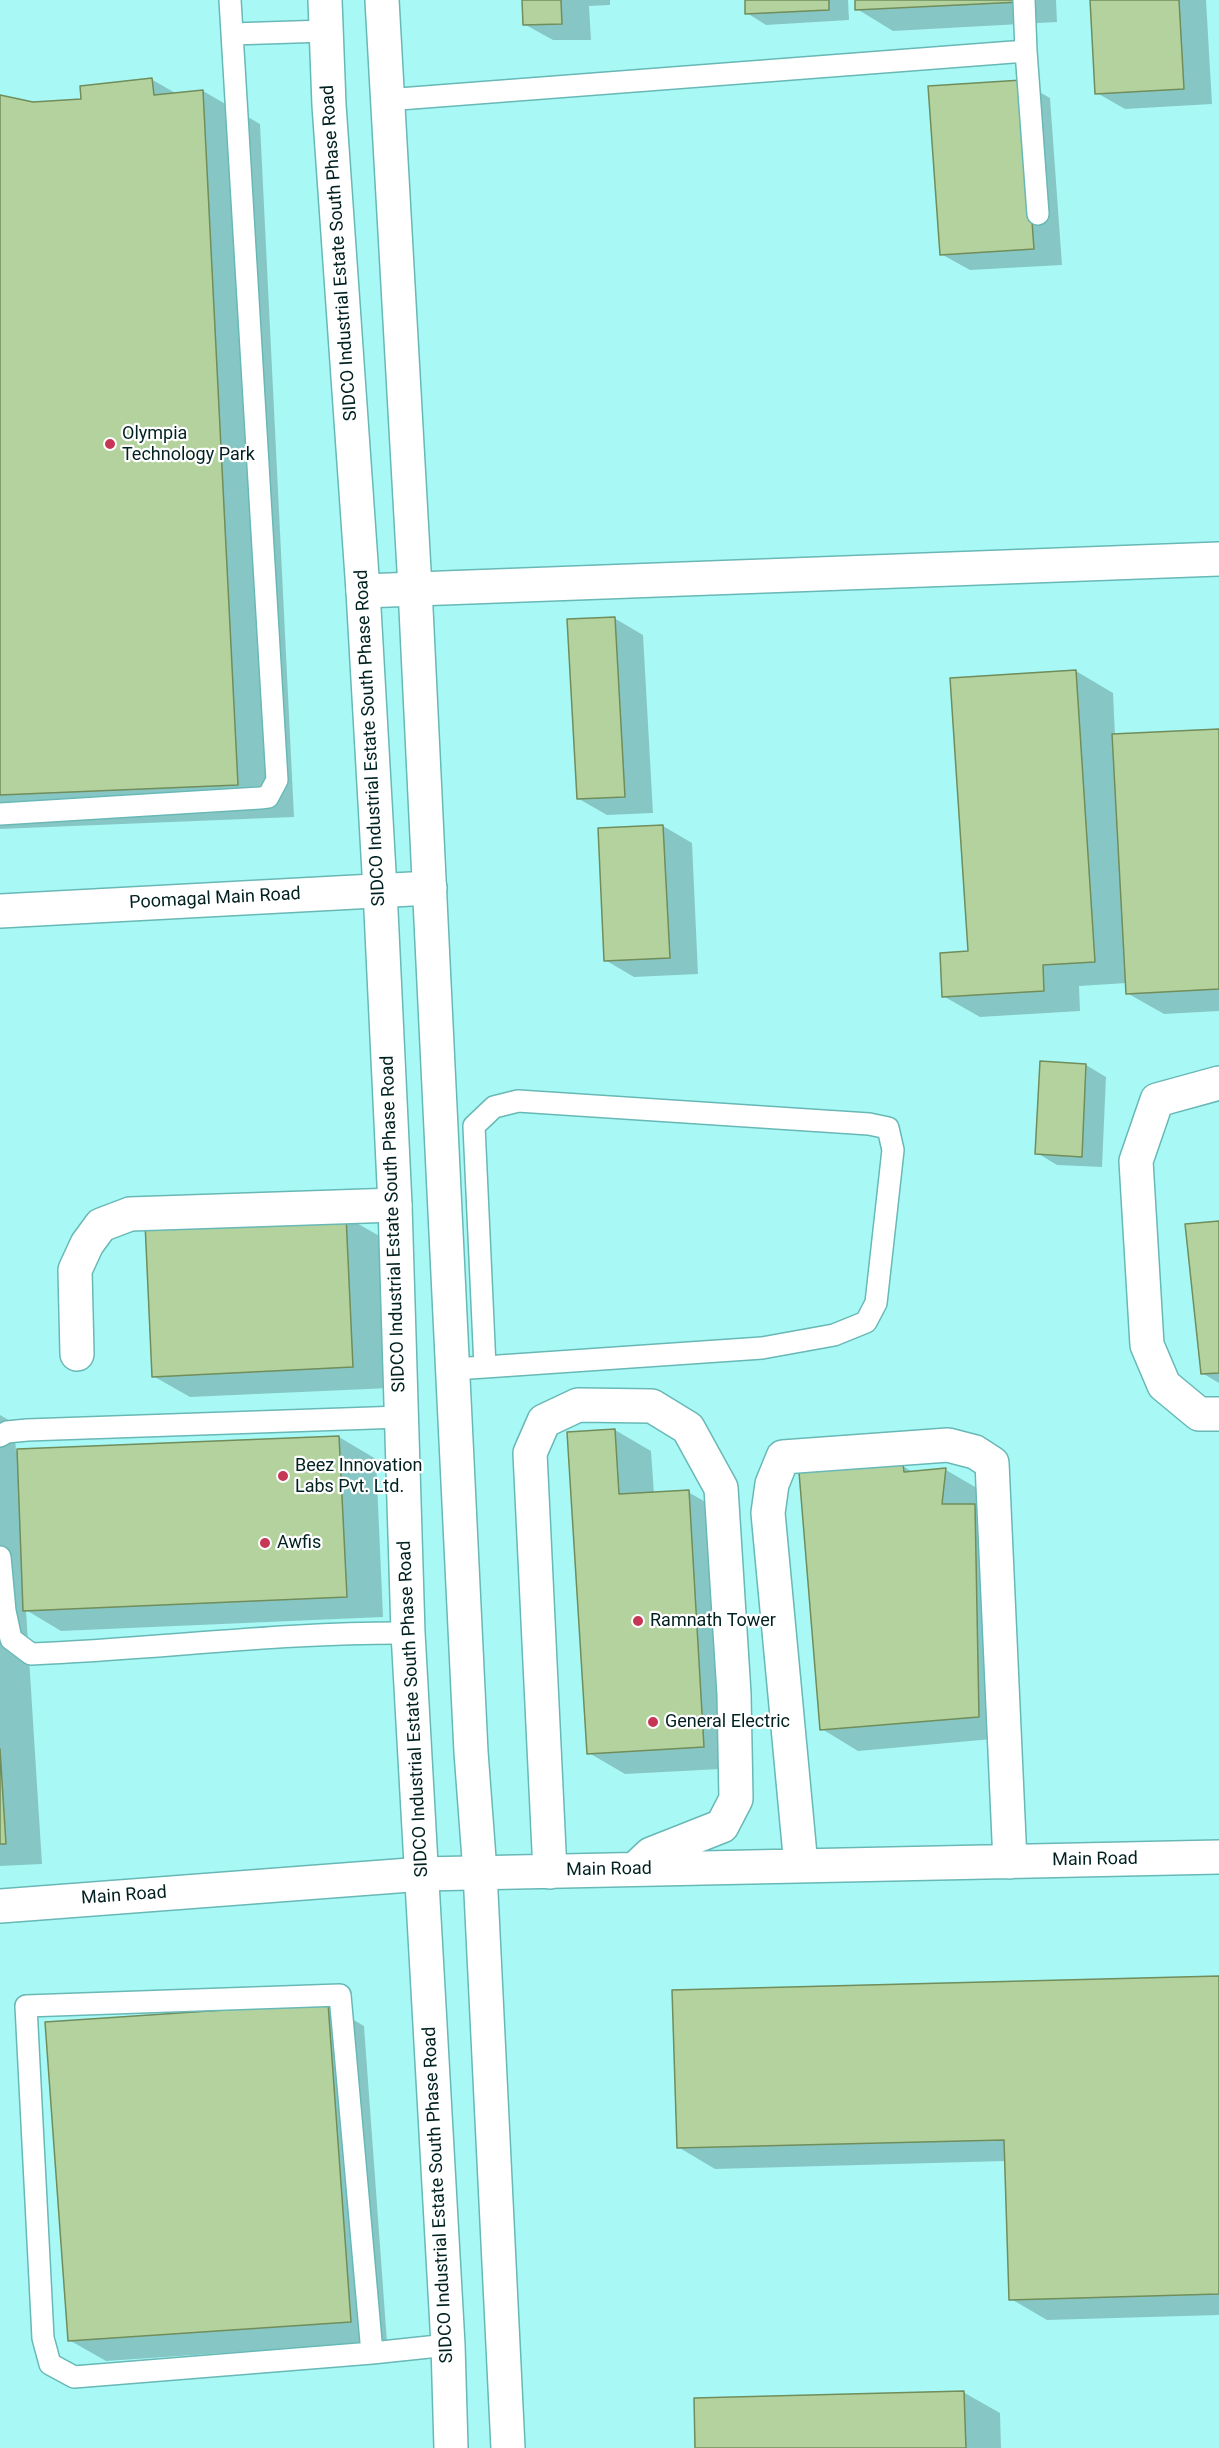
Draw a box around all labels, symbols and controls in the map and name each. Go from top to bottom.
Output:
street label: SIDCO Industrial Estate South Phase Road [317,84,363,422]
place label: Olympia Technology Park [122,423,255,466]
marker: Olympia Technology Park [103,437,117,451]
street label: SIDCO Industrial Estate South Phase Road [351,569,391,907]
street label: Poomagal Main Road [129,884,301,914]
street label: SIDCO Industrial Estate South Phase Road [377,1055,411,1393]
place label: Beez Innovation Labs Pvt. Ltd. [295,1455,422,1498]
marker: Beez Innovation Labs Pvt. Ltd. [276,1469,290,1483]
place label: Awfis [277,1532,321,1554]
marker: Awfis [258,1536,272,1550]
street label: SIDCO Industrial Estate South Phase Road [394,1540,434,1878]
place label: Ramnath Tower [650,1610,776,1632]
marker: Ramnath Tower [631,1614,645,1628]
place label: General Electric [665,1711,790,1733]
marker: General Electric [646,1715,660,1729]
street label: Main Road [1052,1848,1138,1872]
street label: Main Road [566,1858,652,1882]
street label: Main Road [81,1882,167,1910]
street label: SIDCO Industrial Estate South Phase Road [419,2026,459,2364]

